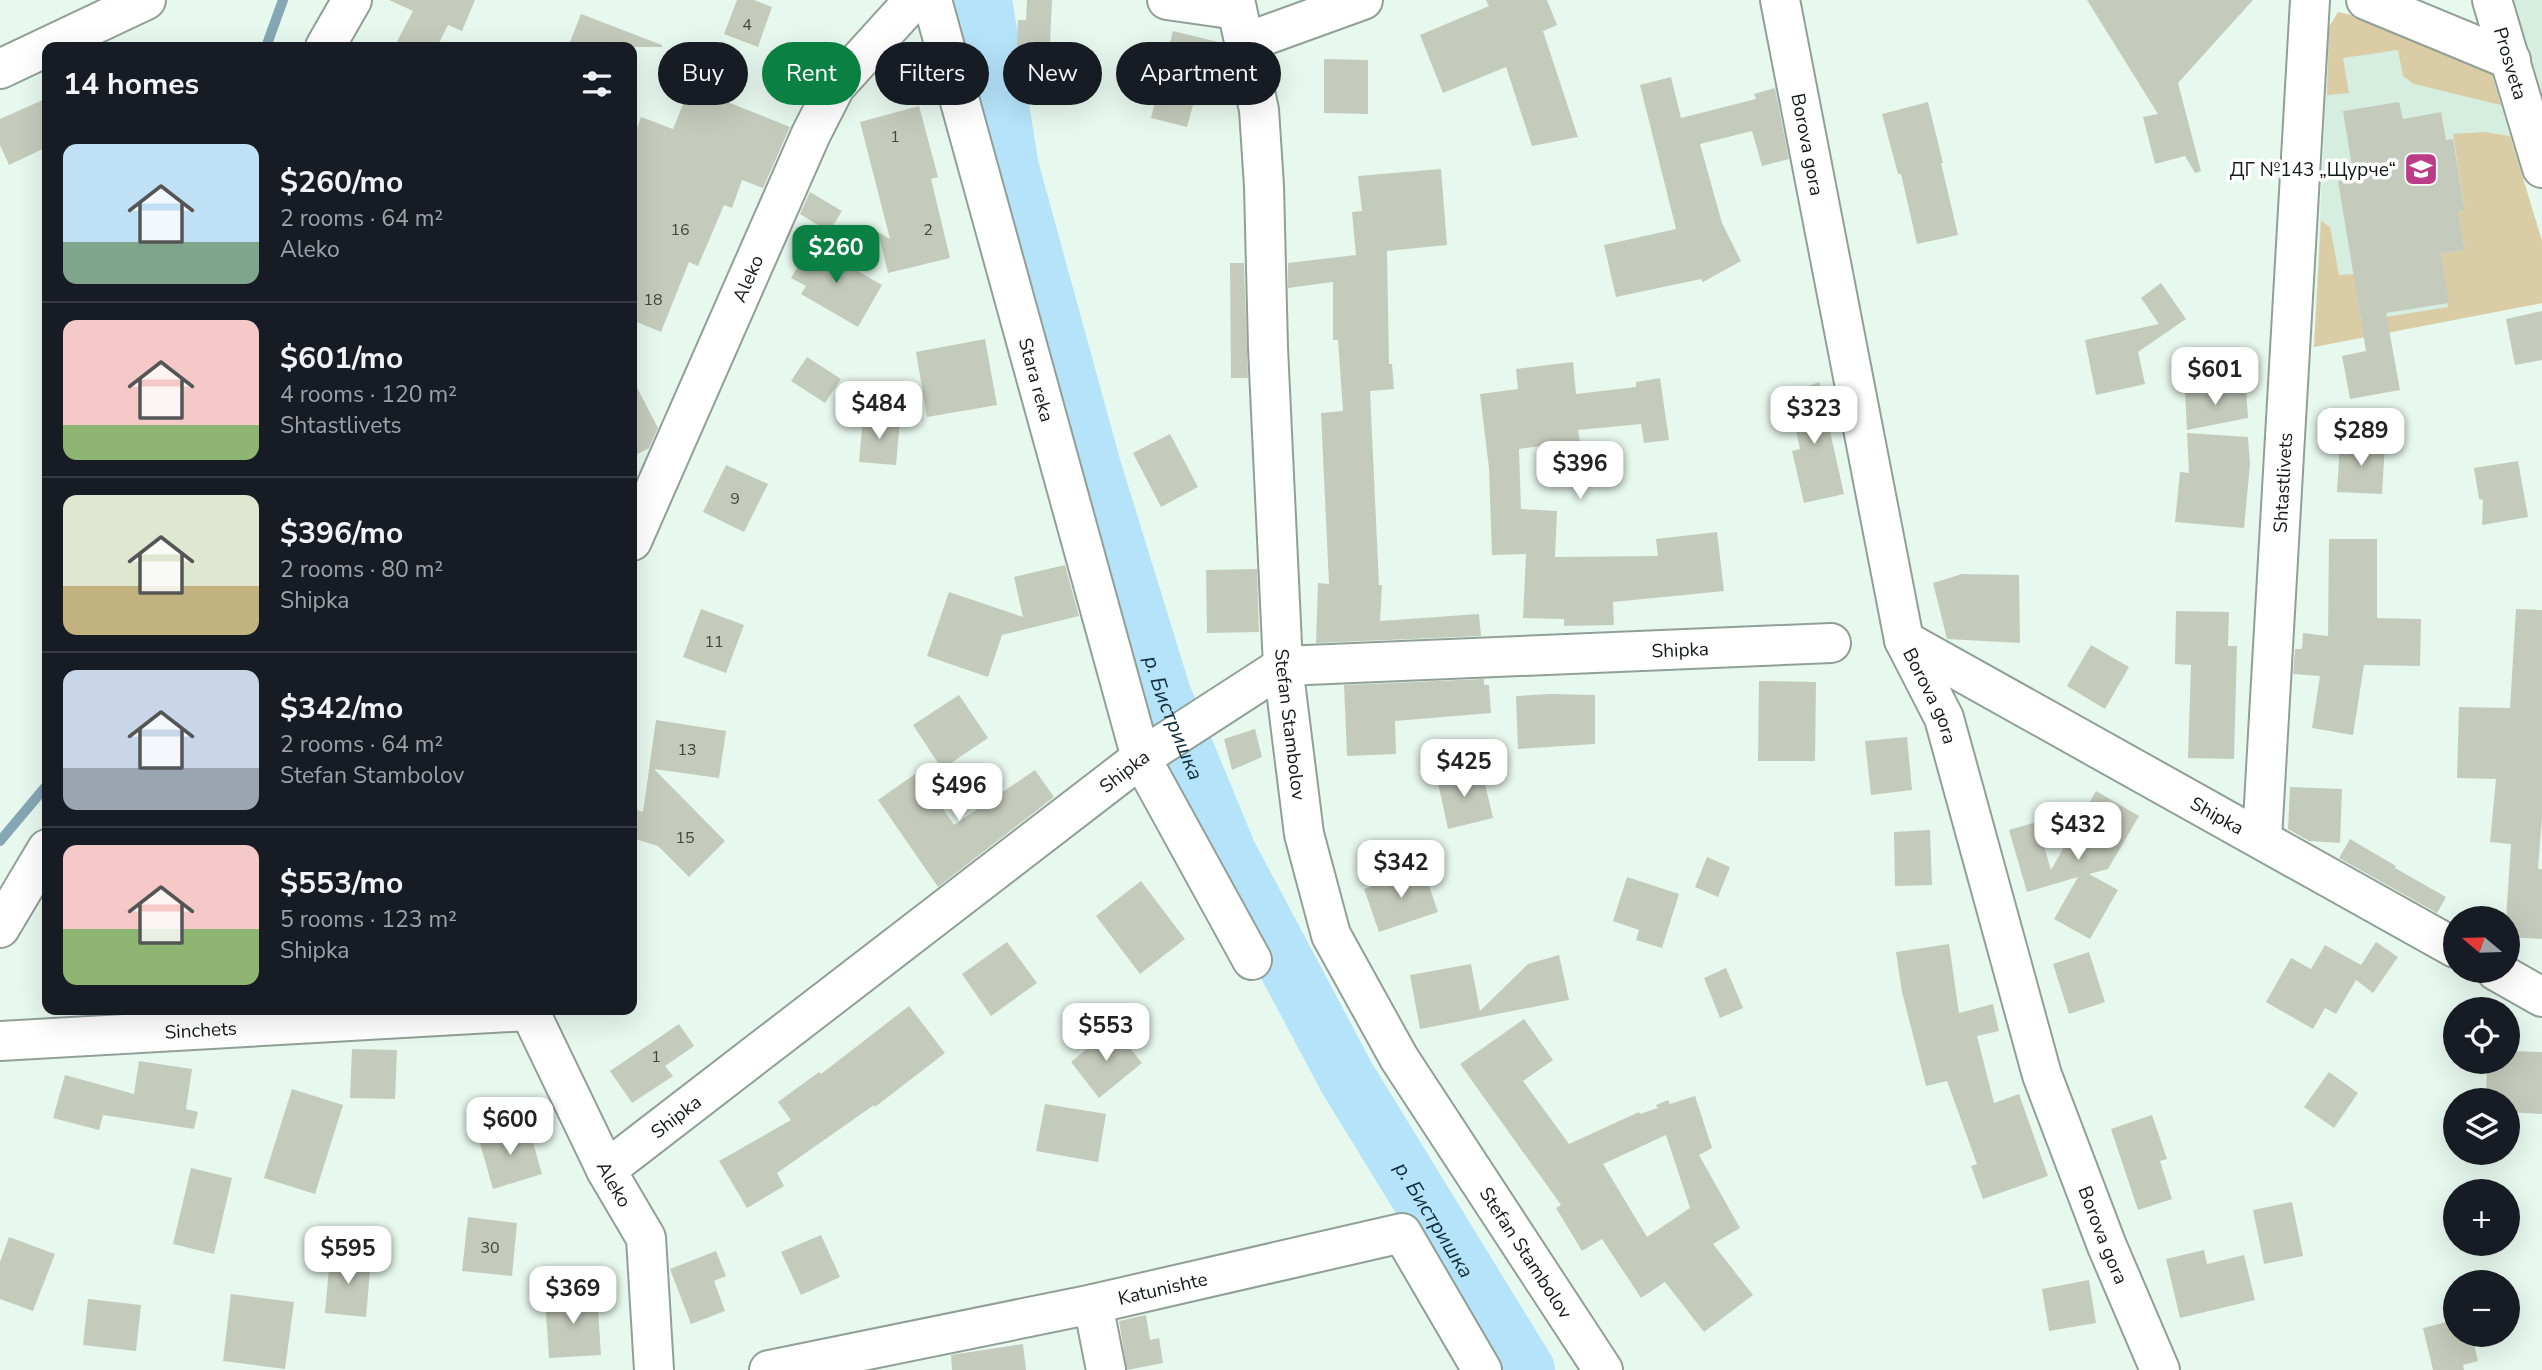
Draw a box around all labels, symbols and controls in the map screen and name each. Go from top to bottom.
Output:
house number: 4 [742,14,752,36]
street label: Prosveta [2487,24,2533,103]
chip: Buy [658,42,748,105]
chip: Rent [762,42,861,105]
chip: Filters [875,42,989,105]
chip: New [1003,42,1102,105]
chip: Apartment [1116,42,1281,105]
text: 14 homes [63,64,199,105]
icon: filters [578,65,616,103]
street label: Borova gora [1784,91,1830,198]
house number: 1 [890,126,900,148]
school or university icon: ДГ №143 „Щурче“ [2402,150,2440,188]
place label: ДГ №143 „Щурче“ [2230,157,2396,183]
text: $260/mo [280,162,403,203]
icon: home [119,172,203,256]
text: 2 rooms · 64 m² [280,203,443,234]
house number: 16 [670,219,690,241]
house number: 2 [923,219,933,241]
pin: $260 [795,226,877,285]
text: $260 [808,232,864,263]
text: Aleko [280,234,340,265]
street label: Aleko [727,251,770,307]
house number: 18 [643,289,663,311]
street label: Stara reka [1012,335,1060,425]
text: $601/mo [280,338,403,379]
icon: home [119,348,203,432]
pin: $601 [2174,348,2256,407]
text: $601 [2187,354,2243,385]
text: 4 rooms · 120 m² [280,379,457,410]
pin: $484 [838,382,920,441]
pin: $323 [1773,386,1855,446]
text: $484 [851,388,907,419]
text: $323 [1786,393,1842,424]
pin: $289 [2320,408,2402,468]
text: Shtastlivets [280,410,402,441]
text: $289 [2333,415,2389,446]
street label: Shtastlivets [2268,432,2299,534]
pin: $396 [1539,442,1621,501]
text: $396 [1552,448,1608,479]
house number: 9 [730,488,740,510]
text: $396/mo [280,513,403,554]
icon: home [119,523,203,607]
text: 2 rooms · 80 m² [280,554,443,585]
text: Shipka [280,585,350,616]
house number: 11 [704,631,724,653]
street label: Shipka [1651,636,1709,665]
street label: Borova gora [1896,644,1963,747]
street label: Stefan Stambolov [1268,648,1312,802]
water label: р. Бистришка [1137,652,1210,784]
text: $342/mo [280,688,403,729]
icon: home [119,698,203,782]
text: 2 rooms · 64 m² [280,729,443,760]
house number: 13 [677,739,697,761]
pin: $425 [1423,740,1505,799]
street label: Shipka [1094,744,1155,800]
text: $425 [1436,746,1492,777]
text: Stefan Stambolov [280,760,464,791]
pin: $496 [918,764,1000,823]
text: $496 [931,770,987,801]
street label: Shipka [2185,791,2248,841]
pin: $432 [2037,802,2119,862]
text: $432 [2050,809,2106,840]
house number: 15 [675,827,695,849]
pin: $342 [1360,841,1442,900]
text: $342 [1373,847,1429,878]
text: $553/mo [280,863,403,904]
icon: home [119,873,203,957]
text: 5 rooms · 123 m² [280,904,457,935]
north arrow [2443,906,2520,984]
map controls [2443,906,2520,1347]
text: Shipka [280,935,350,966]
button: locate [2443,997,2520,1074]
pin: $553 [1065,1004,1147,1063]
text: $553 [1078,1010,1134,1041]
street label: Sinchets [164,1016,238,1046]
house number: 1 [651,1046,661,1068]
button: layers [2443,1088,2520,1165]
street label: Shipka [646,1089,707,1145]
pin: $600 [469,1098,551,1157]
text: $600 [482,1104,538,1135]
street label: Aleko [590,1157,637,1213]
water label: р. Бистришка [1388,1157,1480,1283]
button: + [2443,1179,2520,1256]
street label: Stefan Stambolov [1473,1182,1578,1324]
street label: Borova gora [2071,1182,2134,1288]
pin: $595 [307,1226,389,1286]
text: $595 [320,1233,376,1264]
house number: 30 [480,1237,500,1259]
pin: $369 [532,1266,614,1326]
street label: Katunishte [1115,1266,1210,1312]
button: − [2443,1270,2520,1347]
text: $369 [545,1273,601,1304]

